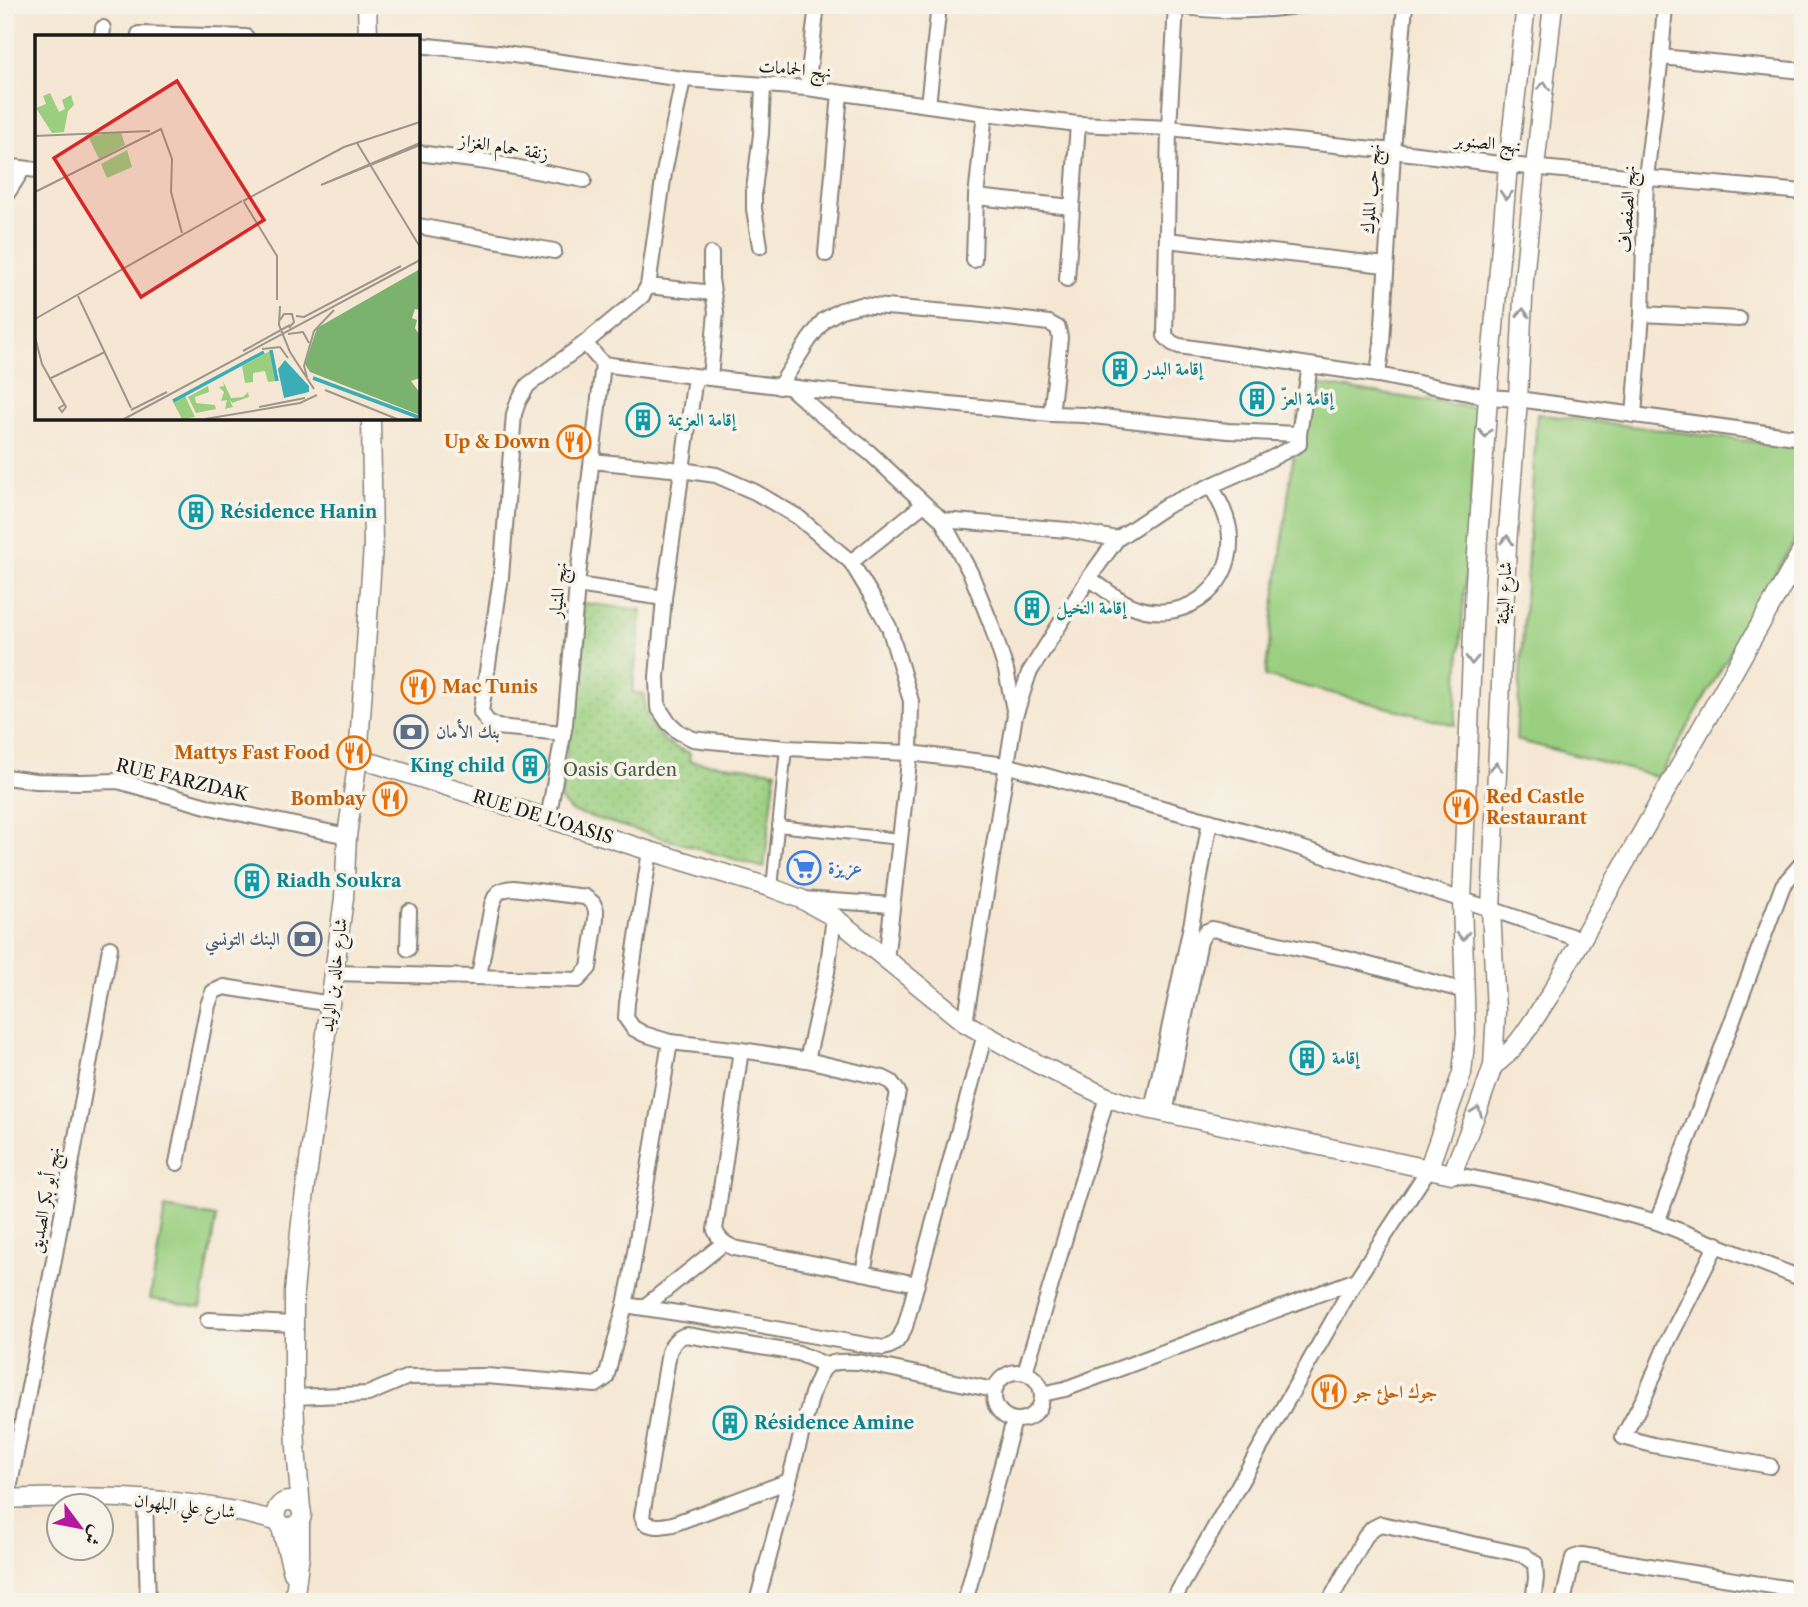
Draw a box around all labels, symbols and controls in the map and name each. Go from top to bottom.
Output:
inset map [35,35,420,420]
street label: نهج الحمامات [757,55,832,88]
one-way arrow [1536,81,1551,92]
street label: نهج الصنوبر [1451,128,1522,162]
street label: زنقة حمام الغزاز [455,129,550,170]
street label: نهج حب الملوك [1357,143,1390,235]
street label: نهج الصفصاف [1614,165,1645,254]
one-way arrow [1499,190,1514,201]
one-way arrow [1515,307,1530,318]
building icon: إقامة البدر [1101,350,1139,388]
place label: إقامة البدر [1142,358,1205,381]
building icon: إقامة العزّ [1238,380,1276,418]
place label: إقامة العزّ [1280,387,1336,411]
building icon: إقامة العزيمة [624,401,662,439]
place label: إقامة العزيمة [668,409,738,432]
restaurant icon: Up & Down [555,423,593,461]
one-way arrow [1478,428,1493,439]
place label: Up & Down [444,431,551,453]
building icon: Résidence Hanin [177,493,215,531]
place label: Résidence Hanin [220,501,378,523]
one-way arrow [1499,534,1514,545]
street label: نهج المنيار [544,561,577,622]
street label: شارع البيئة [1491,561,1521,625]
building icon: إقامة النخيل [1013,589,1051,627]
place label: إقامة النخيل [1056,597,1128,621]
one-way arrow [1465,655,1480,666]
restaurant icon: Mac Tunis [399,668,437,706]
place label: Mac Tunis [442,676,538,698]
bank icon: بنك الأمان [392,713,430,751]
place label: بنك الأمان [436,718,500,743]
restaurant icon: Mattys Fast Food [335,734,373,772]
place label: Mattys Fast Food [174,742,330,764]
building icon: King child [511,747,549,785]
street label: RUE FARZDAK [114,754,251,806]
place label: King child [410,755,505,777]
park label: Oasis Garden [563,759,677,781]
one-way arrow [1489,761,1504,772]
restaurant icon: Bombay [371,780,409,818]
street label: RUE DE L'OASIS [470,785,616,849]
place label: Red Castle Restaurant [1486,786,1588,829]
place label: Bombay [290,788,367,810]
restaurant icon: Red Castle Restaurant [1442,788,1480,826]
supermarket icon: عزيزة [785,849,823,887]
place label: عزيزة [828,857,862,881]
building icon: Riadh Soukra [233,862,271,900]
place label: Riadh Soukra [276,870,402,892]
street label: شارع خالد بن الوليد [316,917,356,1034]
bank icon: البنك التونسي [286,920,324,958]
place label: البنك التونسي [205,928,280,956]
one-way arrow [1456,931,1471,942]
building icon: إقامة [1288,1039,1326,1077]
place label: إقامة [1332,1047,1361,1070]
one-way arrow [1469,1106,1483,1118]
street label: نهج أبو بكر الصديق [23,1145,70,1256]
restaurant icon: جوك احلئ جو [1310,1373,1348,1411]
place label: جوك احلئ جو [1352,1381,1438,1406]
building icon: Résidence Amine [711,1404,749,1442]
place label: Résidence Amine [754,1412,914,1434]
street label: شارع علي البلهوان [132,1489,237,1529]
north arrow [46,1492,116,1562]
text: ش [79,1522,109,1550]

